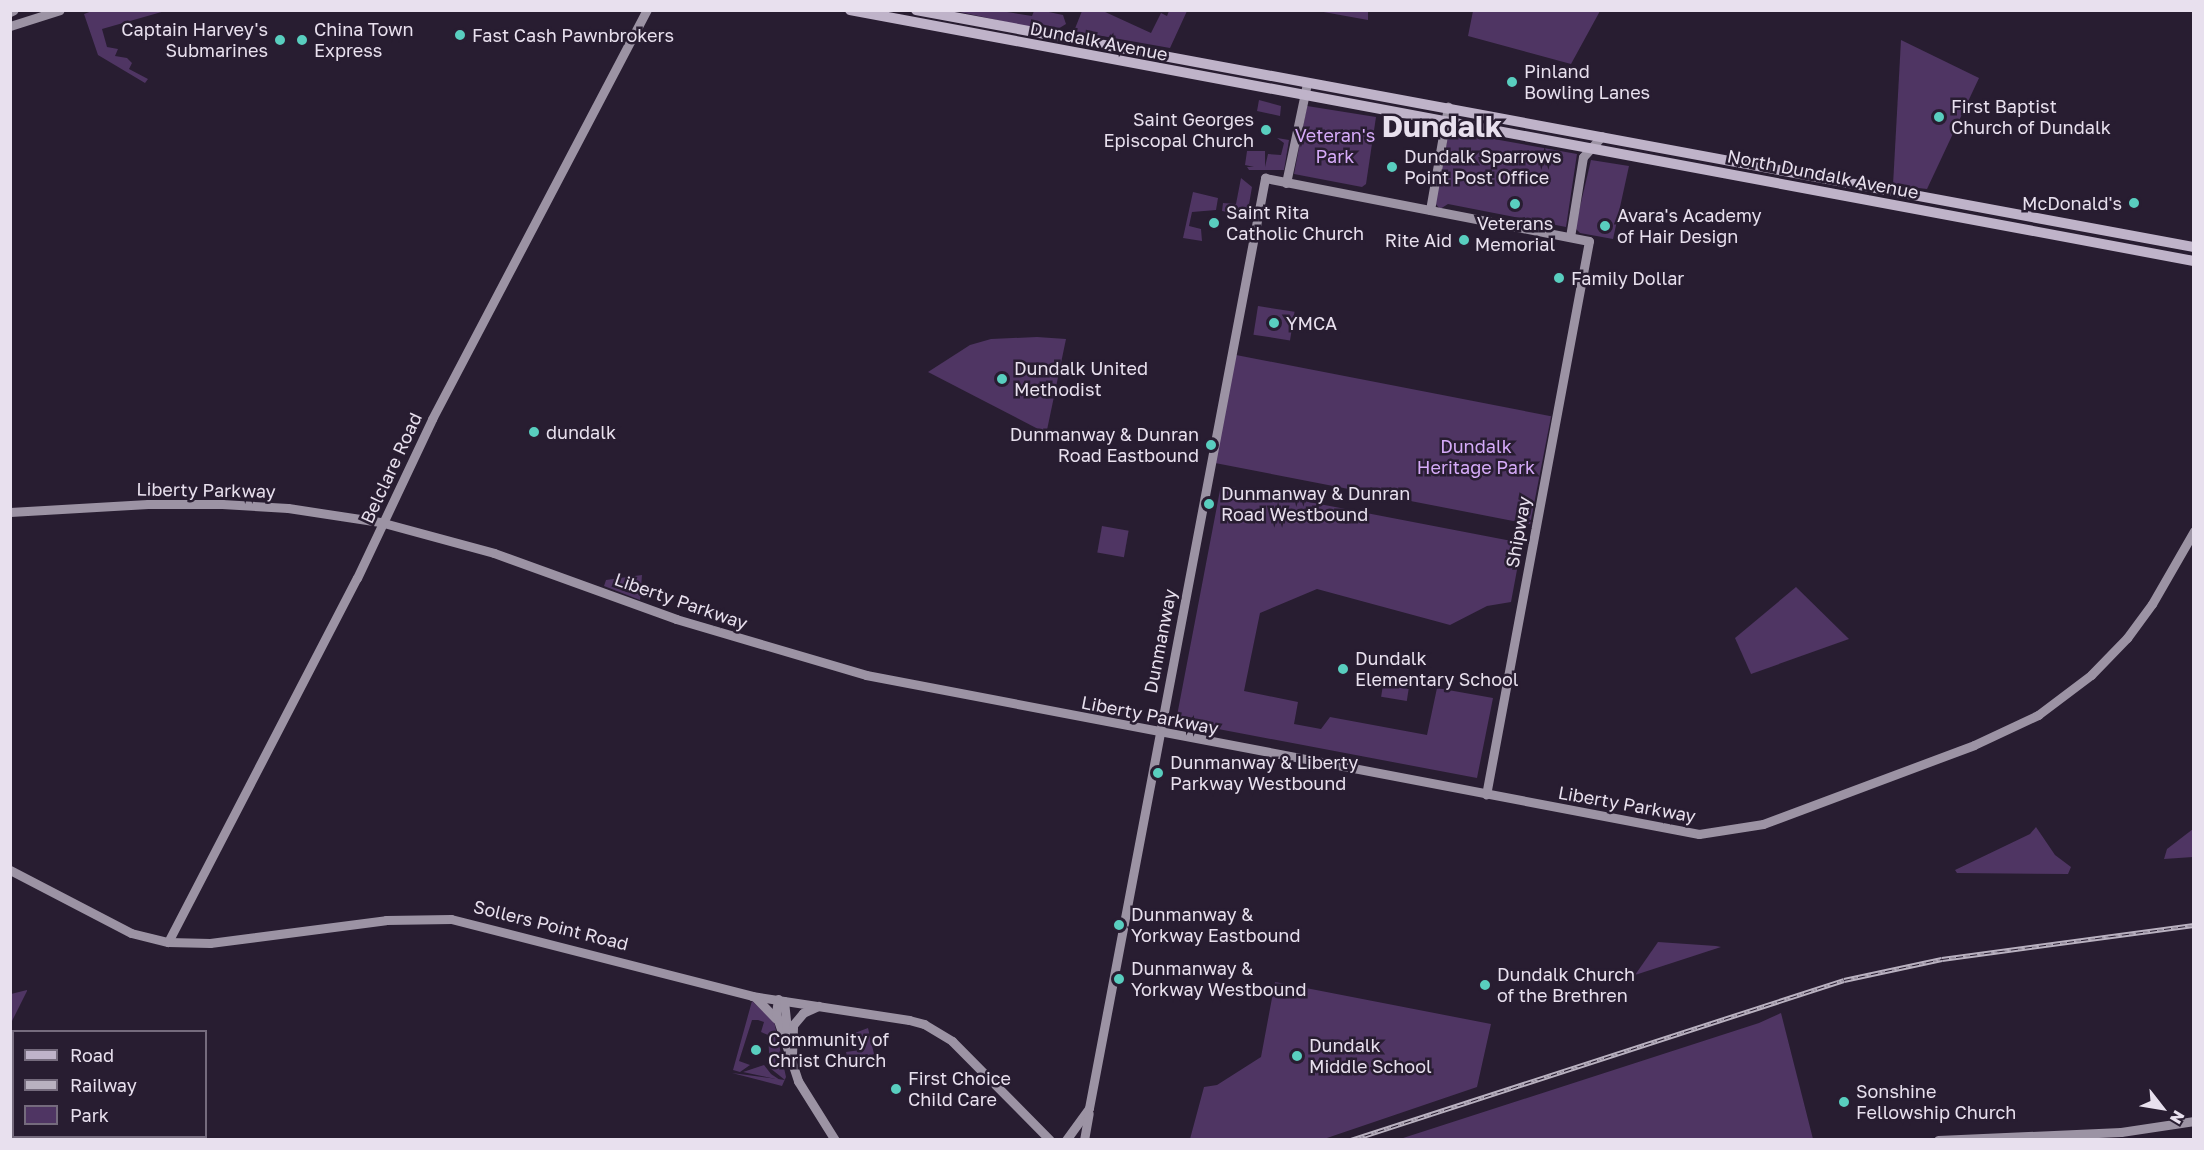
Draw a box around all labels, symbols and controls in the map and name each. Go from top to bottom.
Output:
street label: Dundalk Avenue [1028,17,1170,65]
place label: Captain Harvey's Submarines [121,19,268,62]
place label: China Town Express [314,19,414,62]
place label: Fast Cash Pawnbrokers [472,24,674,46]
marker: Fast Cash Pawnbrokers [453,28,467,42]
marker: Captain Harvey's Submarines [273,33,287,47]
marker: China Town Express [295,33,309,47]
place label: Pinland Bowling Lanes [1524,61,1650,104]
marker: Pinland Bowling Lanes [1505,75,1519,89]
place label: First Baptist Church of Dundalk [1951,96,2111,138]
district label: Dundalk [1382,108,1502,144]
place label: Saint Georges Episcopal Church [1104,109,1254,152]
marker: First Baptist Church of Dundalk [1932,110,1946,124]
marker: Saint Georges Episcopal Church [1259,123,1273,137]
park label: Veteran's Park [1295,125,1375,168]
street label: North Dundalk Avenue [1726,145,1920,203]
place label: Dundalk Sparrows Point Post Office [1404,146,1562,188]
marker: Dundalk Sparrows Point Post Office [1385,160,1399,174]
place label: McDonald's [2022,192,2122,214]
marker: McDonald's [2127,196,2141,210]
marker: Veterans Memorial [1508,197,1522,211]
place label: Saint Rita Catholic Church [1226,202,1364,244]
place label: Avara's Academy of Hair Design [1617,205,1762,248]
place label: Veterans Memorial [1475,213,1555,256]
marker: Saint Rita Catholic Church [1207,216,1221,230]
marker: Avara's Academy of Hair Design [1598,219,1612,233]
place label: Rite Aid [1385,229,1452,251]
marker: Rite Aid [1457,233,1471,247]
place label: Family Dollar [1571,267,1684,289]
marker: Family Dollar [1552,271,1566,285]
place label: YMCA [1286,312,1337,334]
marker: YMCA [1267,316,1281,330]
place label: Dundalk United Methodist [1014,358,1148,400]
marker: Dundalk United Methodist [995,372,1009,386]
street label: Belclare Road [356,409,426,527]
place label: dundalk [546,421,616,443]
place label: Dunmanway & Dunran Road Eastbound [1010,424,1199,466]
marker: dundalk [527,425,541,439]
park label: Dundalk Heritage Park [1417,436,1535,478]
marker: Dunmanway & Dunran Road Eastbound [1204,438,1218,452]
street label: Liberty Parkway [136,478,276,502]
place label: Dunmanway & Dunran Road Westbound [1221,483,1410,526]
street label: Shipway [1501,494,1535,570]
marker: Dunmanway & Dunran Road Westbound [1202,497,1216,511]
street label: Liberty Parkway [612,568,750,634]
street label: Dunmanway [1139,587,1181,695]
place label: Dundalk Elementary School [1355,648,1519,690]
marker: Dundalk Elementary School [1336,662,1350,676]
street label: Liberty Parkway [1080,691,1220,739]
place label: Dunmanway & Liberty Parkway Westbound [1170,752,1358,795]
marker: Dunmanway & Liberty Parkway Westbound [1151,766,1165,780]
street label: Liberty Parkway [1556,781,1698,827]
street label: Sollers Point Road [471,895,631,955]
place label: Dunmanway & Yorkway Eastbound [1131,904,1300,946]
marker: Dunmanway & Yorkway Eastbound [1112,918,1126,932]
place label: Dunmanway & Yorkway Westbound [1131,958,1306,1000]
place label: Dundalk Church of the Brethren [1497,964,1635,1006]
marker: Dunmanway & Yorkway Westbound [1112,972,1126,986]
marker: Dundalk Church of the Brethren [1478,978,1492,992]
place label: Community of Christ Church [768,1029,889,1072]
legend [12,1030,207,1138]
place label: Dundalk Middle School [1309,1035,1432,1078]
marker: Community of Christ Church [749,1043,763,1057]
text: Road [70,1044,114,1066]
marker: Dundalk Middle School [1290,1049,1304,1063]
place label: First Choice Child Care [908,1068,1011,1110]
text: Railway [70,1074,137,1096]
north arrow [2132,1078,2192,1138]
place label: Sonshine Fellowship Church [1856,1081,2016,1124]
marker: First Choice Child Care [889,1082,903,1096]
marker: Sonshine Fellowship Church [1837,1095,1851,1109]
text: Park [70,1104,109,1126]
text: N [2166,1107,2189,1128]

